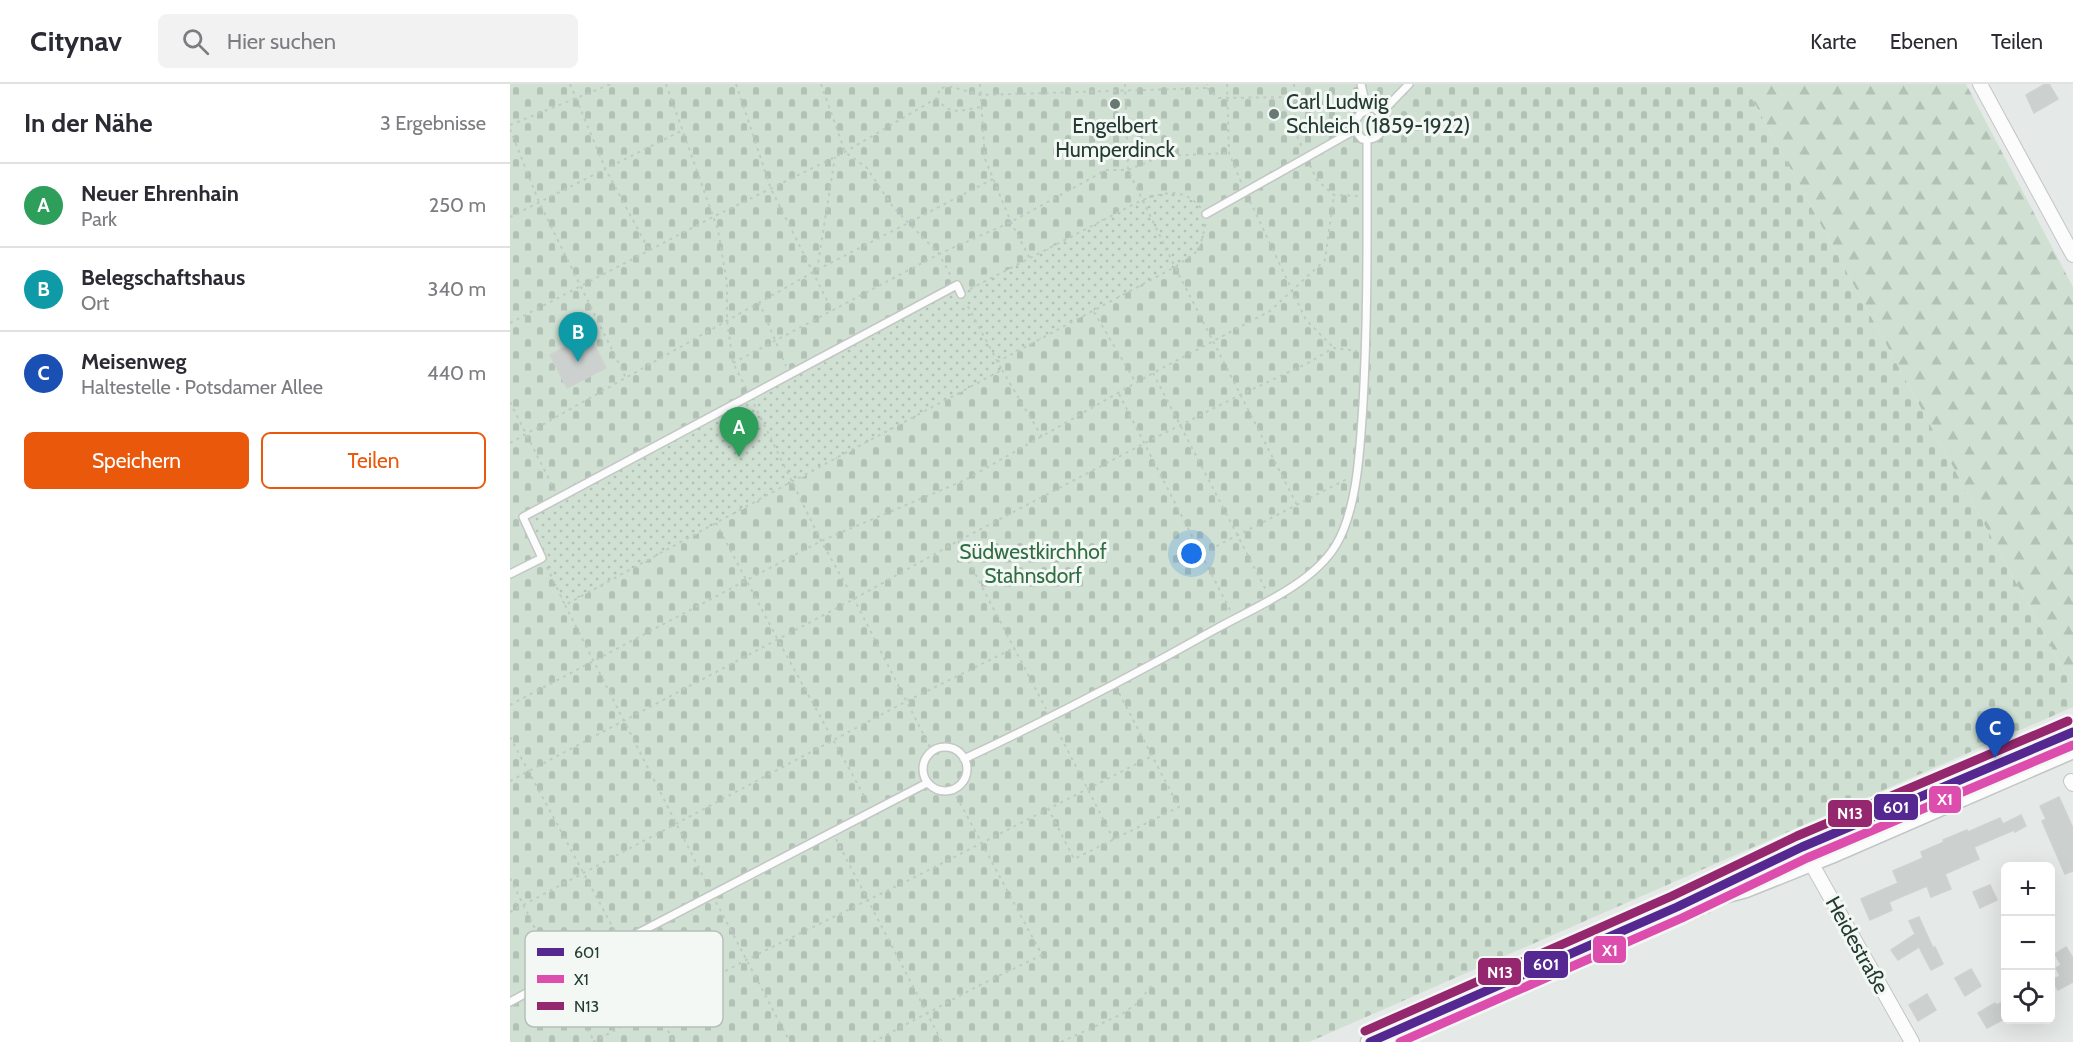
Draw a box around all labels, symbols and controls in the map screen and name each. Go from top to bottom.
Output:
search box [158,14,578,68]
text: Citynav [30,24,122,58]
icon: search [179,25,212,58]
text: Hier suchen [227,28,336,55]
text: Karte [1810,29,1857,54]
text: Ebenen [1890,29,1958,54]
text: Teilen [1991,29,2043,54]
place label: Carl Ludwig Schleich (1859-1922) [1286,89,1470,138]
marker: Engelbert Humperdinck [1108,97,1122,111]
text: In der Nähe [24,107,153,139]
marker: Carl Ludwig Schleich (1859-1922) [1267,107,1281,121]
text: 3 Ergebnisse [380,111,486,135]
place label: Engelbert Humperdinck [1055,113,1175,162]
text: Neuer Ehrenhain [81,180,239,207]
text: A [37,193,50,217]
text: 250 m [429,193,486,217]
text: Park [81,207,117,231]
text: Belegschaftshaus [81,264,245,291]
text: B [37,277,50,301]
text: 340 m [428,277,486,301]
text: Ort [81,291,109,315]
pin: B [558,312,598,362]
text: Meisenweg [81,348,186,375]
text: C [37,361,50,385]
text: 440 m [427,361,486,385]
text: Haltestelle · Potsdamer Allee [81,375,323,399]
pin: A [720,408,758,457]
button: Speichern [24,432,249,489]
button: Teilen [261,432,486,489]
park label: Südwestkirchhof Stahnsdorf [959,539,1107,588]
your location [1177,539,1206,568]
pin: C [1976,708,2014,758]
line badge: X1 [1928,785,1962,814]
text: X1 [1936,790,1953,809]
line badge: 601 [1873,793,1919,821]
text: 601 [1883,798,1909,817]
line badge: N13 [1827,799,1873,828]
text: N13 [1837,804,1863,823]
map controls [2001,862,2055,1024]
button: + [2001,862,2055,916]
street label: Heidestraße [1821,892,1894,998]
button: − [2001,916,2055,970]
legend [525,931,723,1027]
line badge: X1 [1592,935,1627,964]
text: X1 [1601,941,1618,960]
text: 601 [574,943,599,962]
line badge: 601 [1523,950,1569,979]
text: 601 [1533,955,1559,974]
line badge: N13 [1477,957,1522,986]
text: N13 [1487,963,1513,982]
text: X1 [574,970,589,989]
button: locate [2001,970,2055,1024]
text: N13 [574,997,599,1016]

